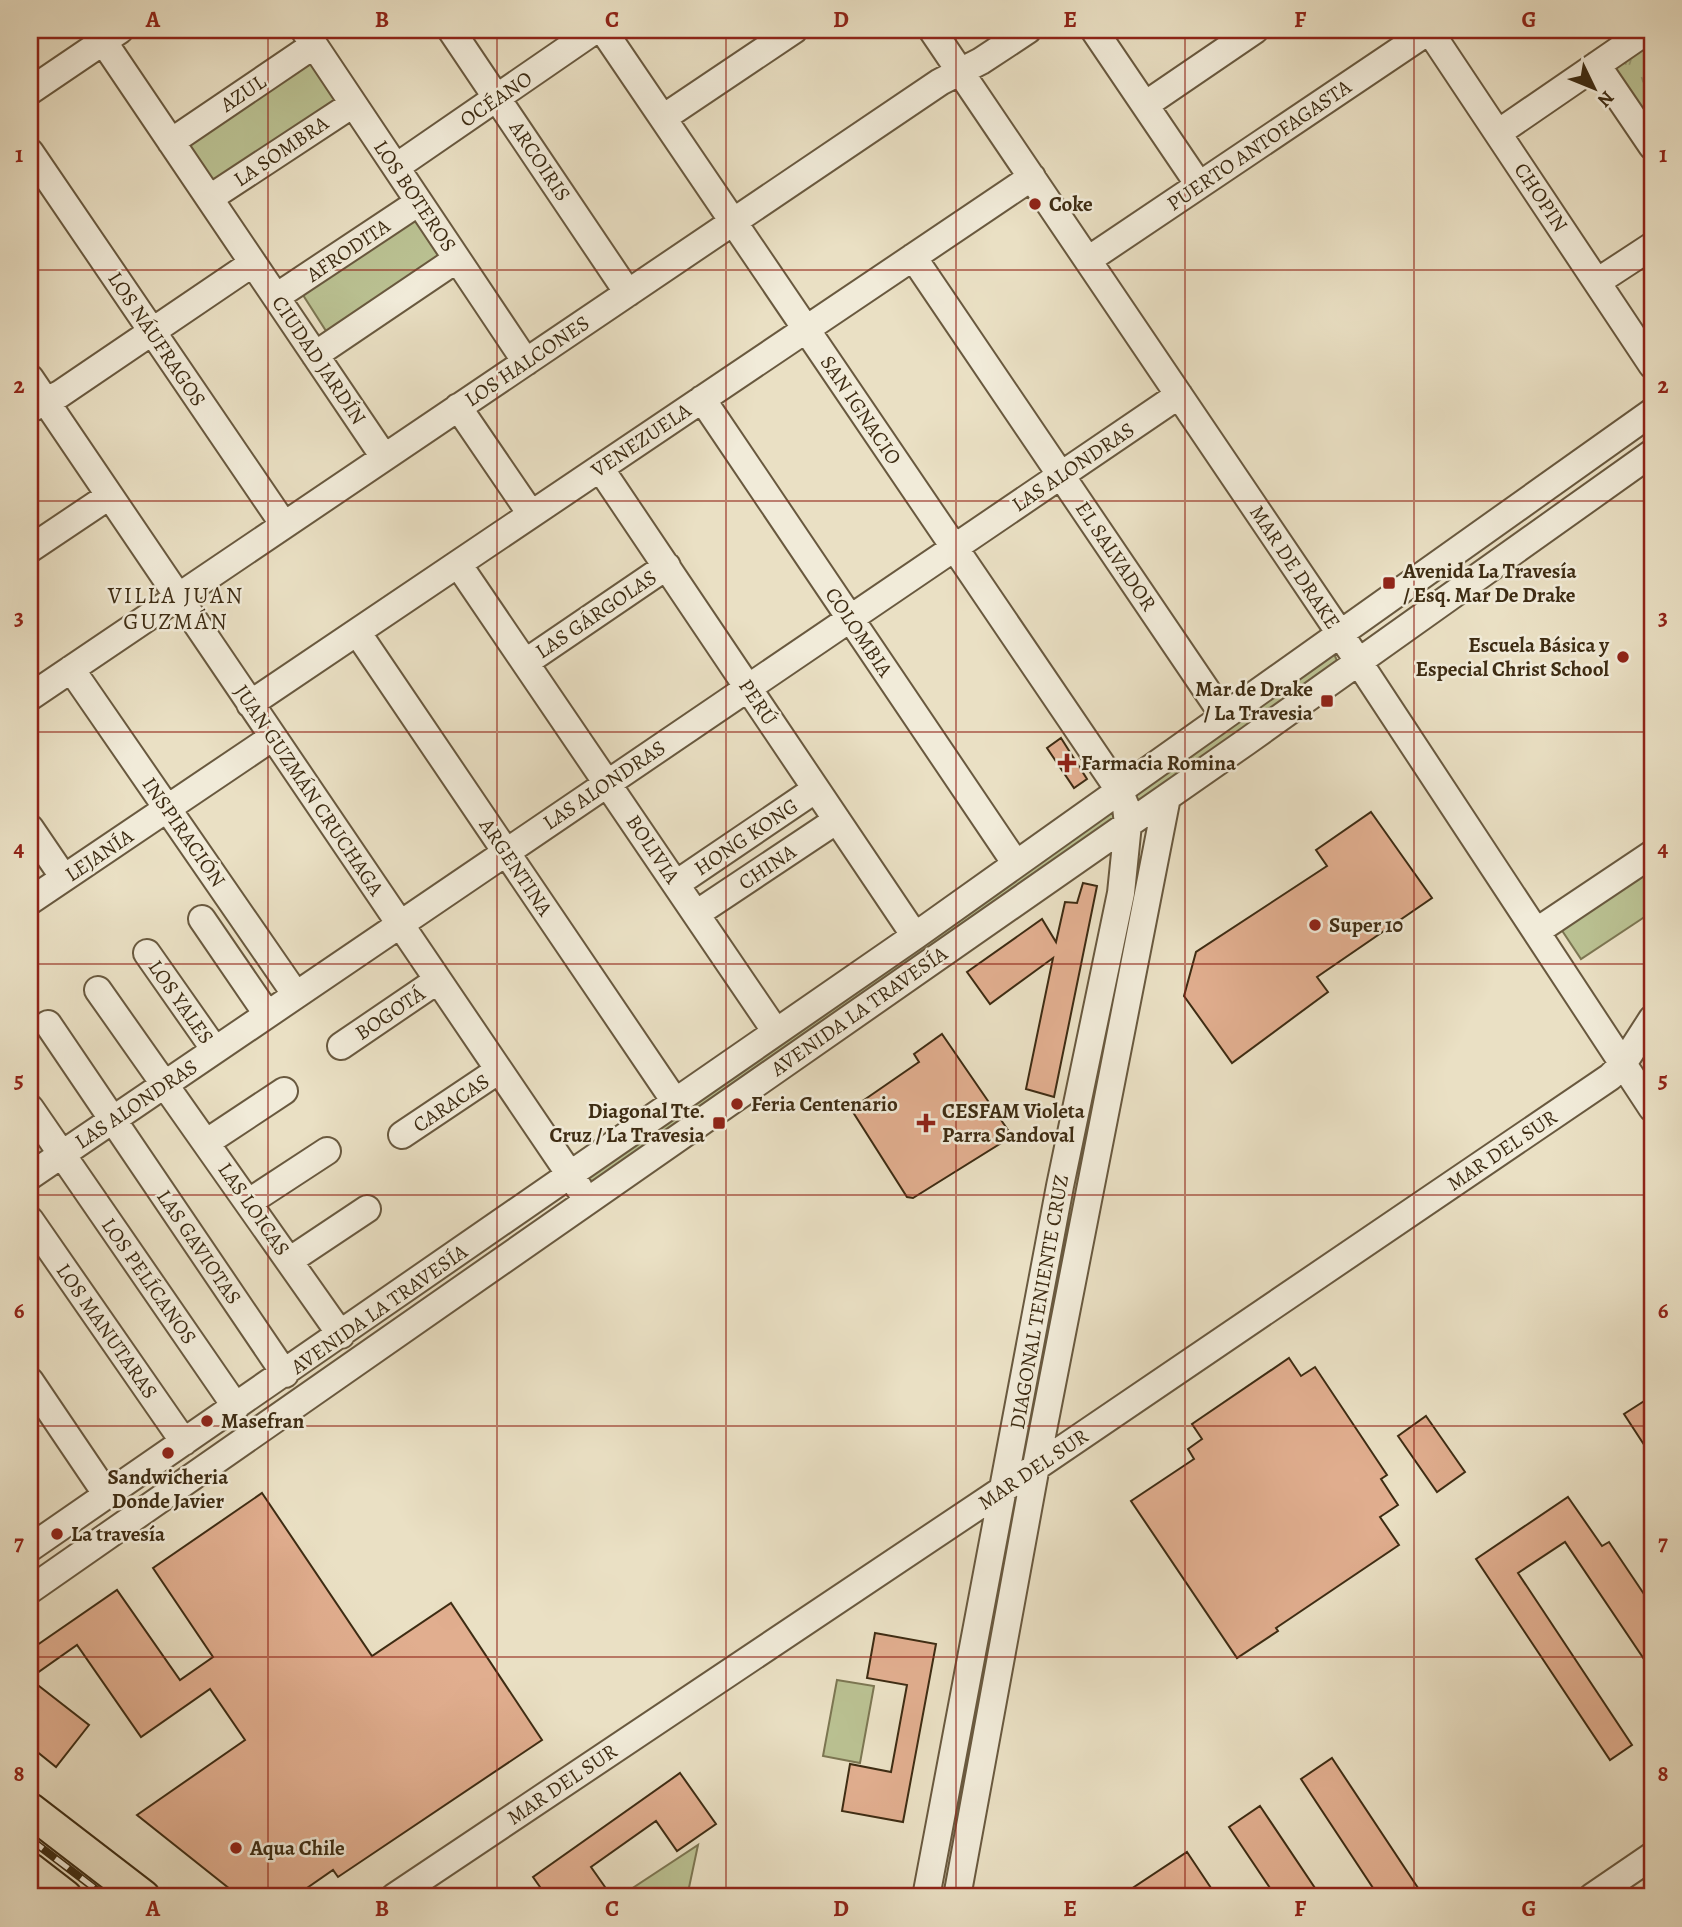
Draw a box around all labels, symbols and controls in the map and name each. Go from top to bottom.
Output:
text: A [145,4,161,35]
text: B [375,4,389,35]
text: C [605,4,619,35]
text: D [833,4,849,35]
text: E [1063,4,1077,35]
text: F [1294,4,1307,35]
text: G [1521,4,1537,35]
north arrow [1560,52,1630,122]
street label: OCÉANO [454,64,538,134]
street label: AZUL [214,67,271,119]
street label: PUERTO ANTOFAGASTA [1161,72,1357,217]
text: N [1591,85,1620,113]
street label: LA SOMBRA [228,109,334,193]
street label: ARCOIRIS [502,114,577,207]
street label: LOS BOTEROS [367,135,463,257]
text: 1 [15,139,23,170]
text: 1 [1659,139,1667,170]
street label: CHOPIN [1508,157,1574,237]
place label: Coke [1049,190,1093,218]
marker: Coke [1027,196,1043,212]
street label: AFRODITA [300,211,396,289]
street label: LOS NÁUFRAGOS [101,266,213,412]
street label: CIUDAD JARDÍN [265,290,373,430]
street label: LOS HALCONES [459,309,595,413]
street label: SAN IGNACIO [814,350,908,470]
text: 2 [13,370,25,401]
text: 2 [1657,370,1669,401]
street label: VENEZUELA [585,396,697,484]
street label: LAS ALONDRAS [1006,416,1140,518]
street label: EL SALVADOR [1069,496,1163,616]
street label: MAR DE DRAKE [1243,500,1347,634]
place label: Avenida La Travesía / Esq. Mar De Drake [1402,557,1578,609]
street label: LAS GÁRGOLAS [530,563,662,665]
marker: Avenida La Travesía / Esq. Mar De Drake [1381,575,1397,591]
district label: VILLA JUAN GUZMÁN [107,580,244,637]
street label: COLOMBIA [819,582,900,683]
text: 3 [14,602,24,633]
text: 3 [1658,602,1668,633]
place label: Escuela Básica y Especial Christ School [1415,631,1610,683]
marker: Escuela Básica y Especial Christ School [1615,649,1631,665]
street label: PERÚ [732,673,784,731]
place label: Mar de Drake / La Travesia [1195,675,1314,727]
street label: JUAN GUZMÁN CRUCHAGA [228,679,391,902]
marker: Mar de Drake / La Travesia [1319,693,1335,709]
street label: LAS ALONDRAS [537,734,671,836]
place label: Farmacia Romina [1081,749,1237,777]
marker: Farmacia Romina [1059,755,1075,771]
street label: INSPIRACIÓN [136,771,232,893]
street label: HONG KONG [688,792,804,882]
street label: BOLIVIA [620,809,687,889]
street label: ARGENTINA [472,812,559,922]
street label: LEJANÍA [60,822,139,888]
text: 4 [14,833,25,864]
text: 4 [1658,833,1669,864]
street label: CHINA [733,837,802,896]
place label: Super 10 [1329,911,1404,939]
marker: Super 10 [1307,917,1323,933]
street label: AVENIDA LA TRAVESÍA [764,939,953,1083]
street label: LOS YALES [142,954,220,1050]
street label: BOGOTÁ [350,979,431,1047]
street label: LAS ALONDRAS [69,1053,203,1155]
text: 5 [14,1064,24,1095]
text: 5 [1658,1064,1668,1095]
street label: CARACAS [407,1067,495,1139]
place label: Feria Centenario [751,1090,898,1118]
marker: Feria Centenario [729,1096,745,1112]
place label: Diagonal Tte. Cruz / La Travesia [550,1097,706,1149]
place label: CESFAM Violeta Parra Sandoval [942,1097,1086,1149]
street label: MAR DEL SUR [1441,1103,1563,1197]
marker: CESFAM Violeta Parra Sandoval [916,1113,936,1133]
marker: Diagonal Tte. Cruz / La Travesia [711,1115,727,1131]
street label: LAS LOICAS [212,1157,296,1261]
street label: DIAGONAL TENIENTE CRUZ [1003,1172,1075,1432]
street label: LAS GAVIOTAS [150,1184,248,1310]
street label: LOS PELÍCANOS [95,1212,203,1350]
street label: AVENIDA LA TRAVESÍA [284,1237,473,1381]
street label: LOS MANUTARAS [50,1258,164,1404]
text: 6 [14,1295,25,1326]
text: 6 [1658,1295,1669,1326]
place label: Masefran [221,1407,305,1435]
marker: Masefran [199,1413,215,1429]
street label: MAR DEL SUR [972,1422,1094,1516]
marker: Sandwicheria Donde Javier [160,1445,176,1461]
place label: Sandwicheria Donde Javier [108,1463,229,1515]
place label: La travesía [71,1520,166,1548]
marker: La travesía [49,1526,65,1542]
text: 7 [14,1527,24,1558]
text: 7 [1658,1527,1668,1558]
street label: MAR DEL SUR [501,1737,623,1831]
text: 8 [13,1758,25,1789]
text: 8 [1657,1758,1669,1789]
place label: Aqua Chile [249,1834,345,1862]
marker: Aqua Chile [228,1840,244,1856]
text: A [145,1893,161,1924]
text: B [375,1893,389,1924]
text: C [605,1893,619,1924]
text: D [833,1893,849,1924]
text: E [1063,1893,1077,1924]
text: F [1294,1893,1307,1924]
text: G [1521,1893,1537,1924]

